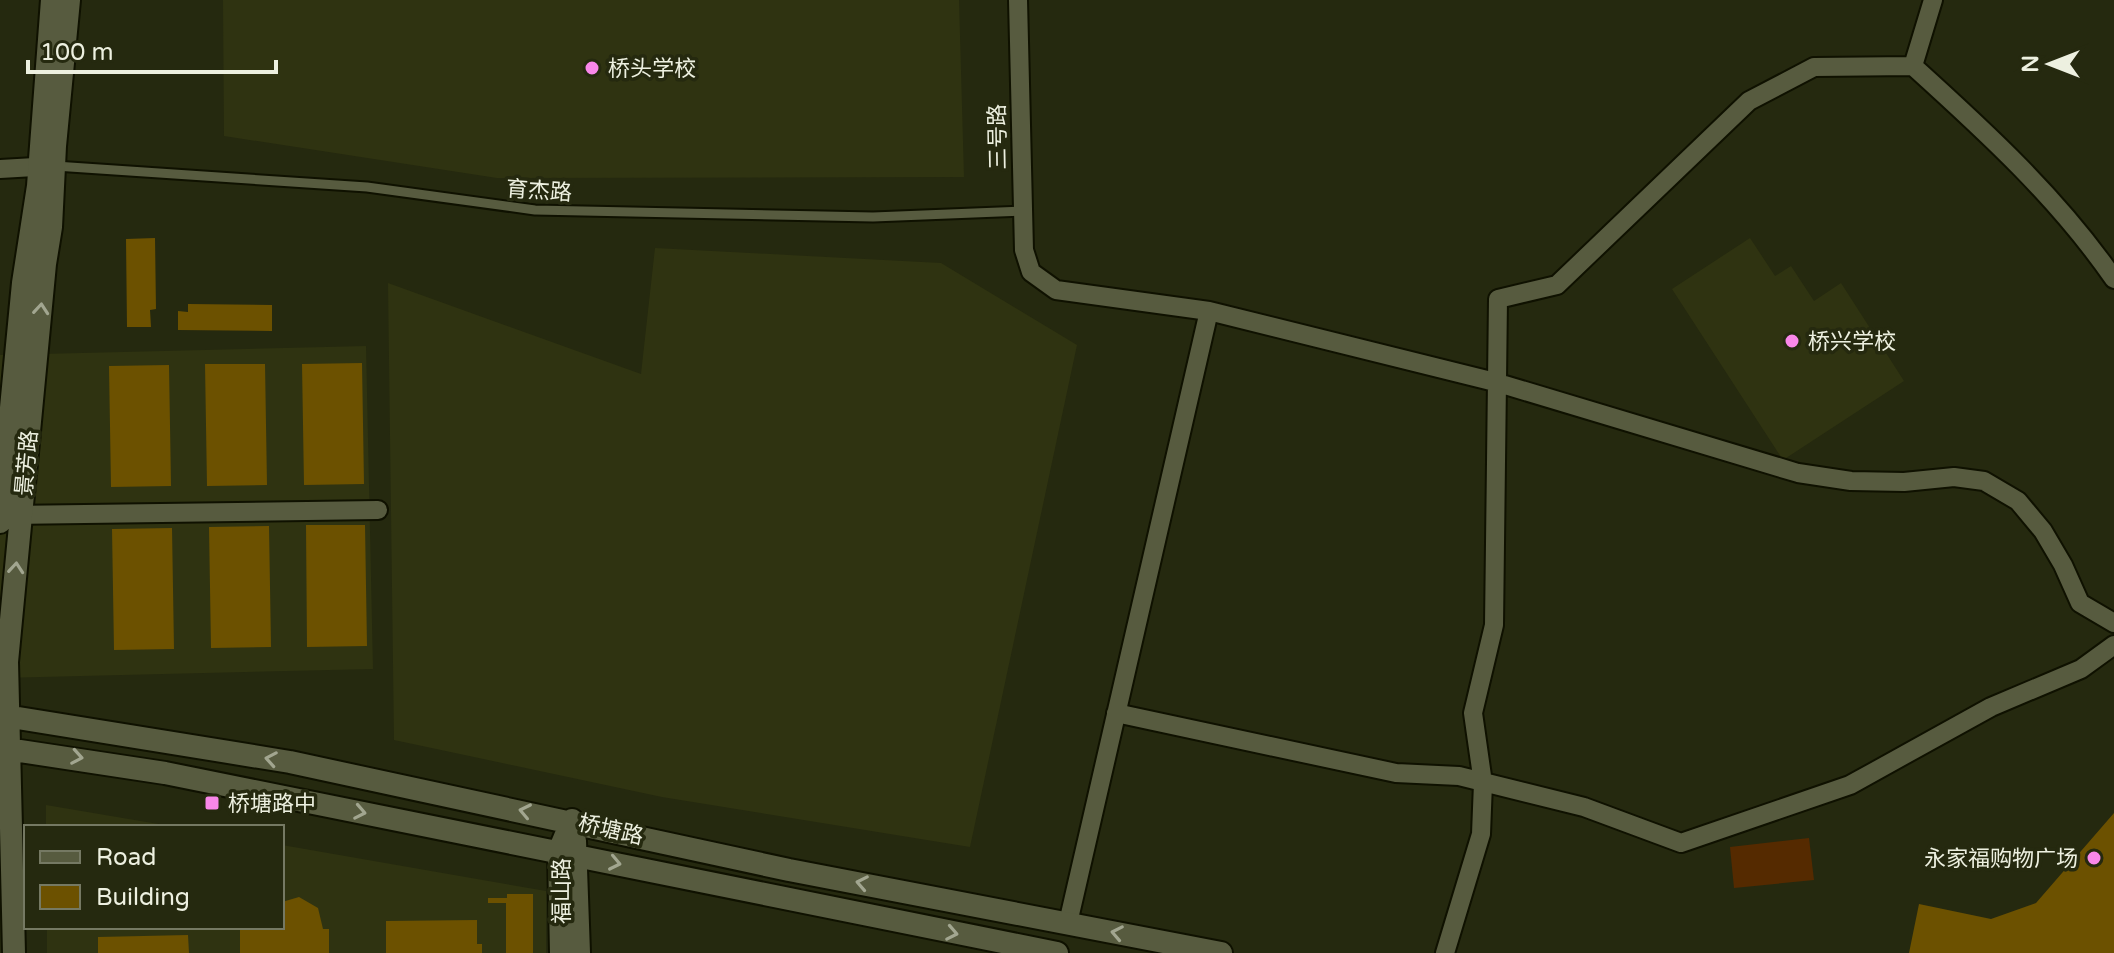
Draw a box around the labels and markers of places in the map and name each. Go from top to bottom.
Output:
place label: 桥头学校 [608,56,696,82]
marker: 桥头学校 [583,59,601,77]
place label: 桥兴学校 [1808,329,1896,355]
marker: 桥兴学校 [1783,332,1801,350]
place label: 桥塘路中 [228,791,316,817]
marker: 桥塘路中 [203,794,221,812]
place label: 永家福购物广场 [1924,846,2078,872]
marker: 永家福购物广场 [2085,849,2103,867]

